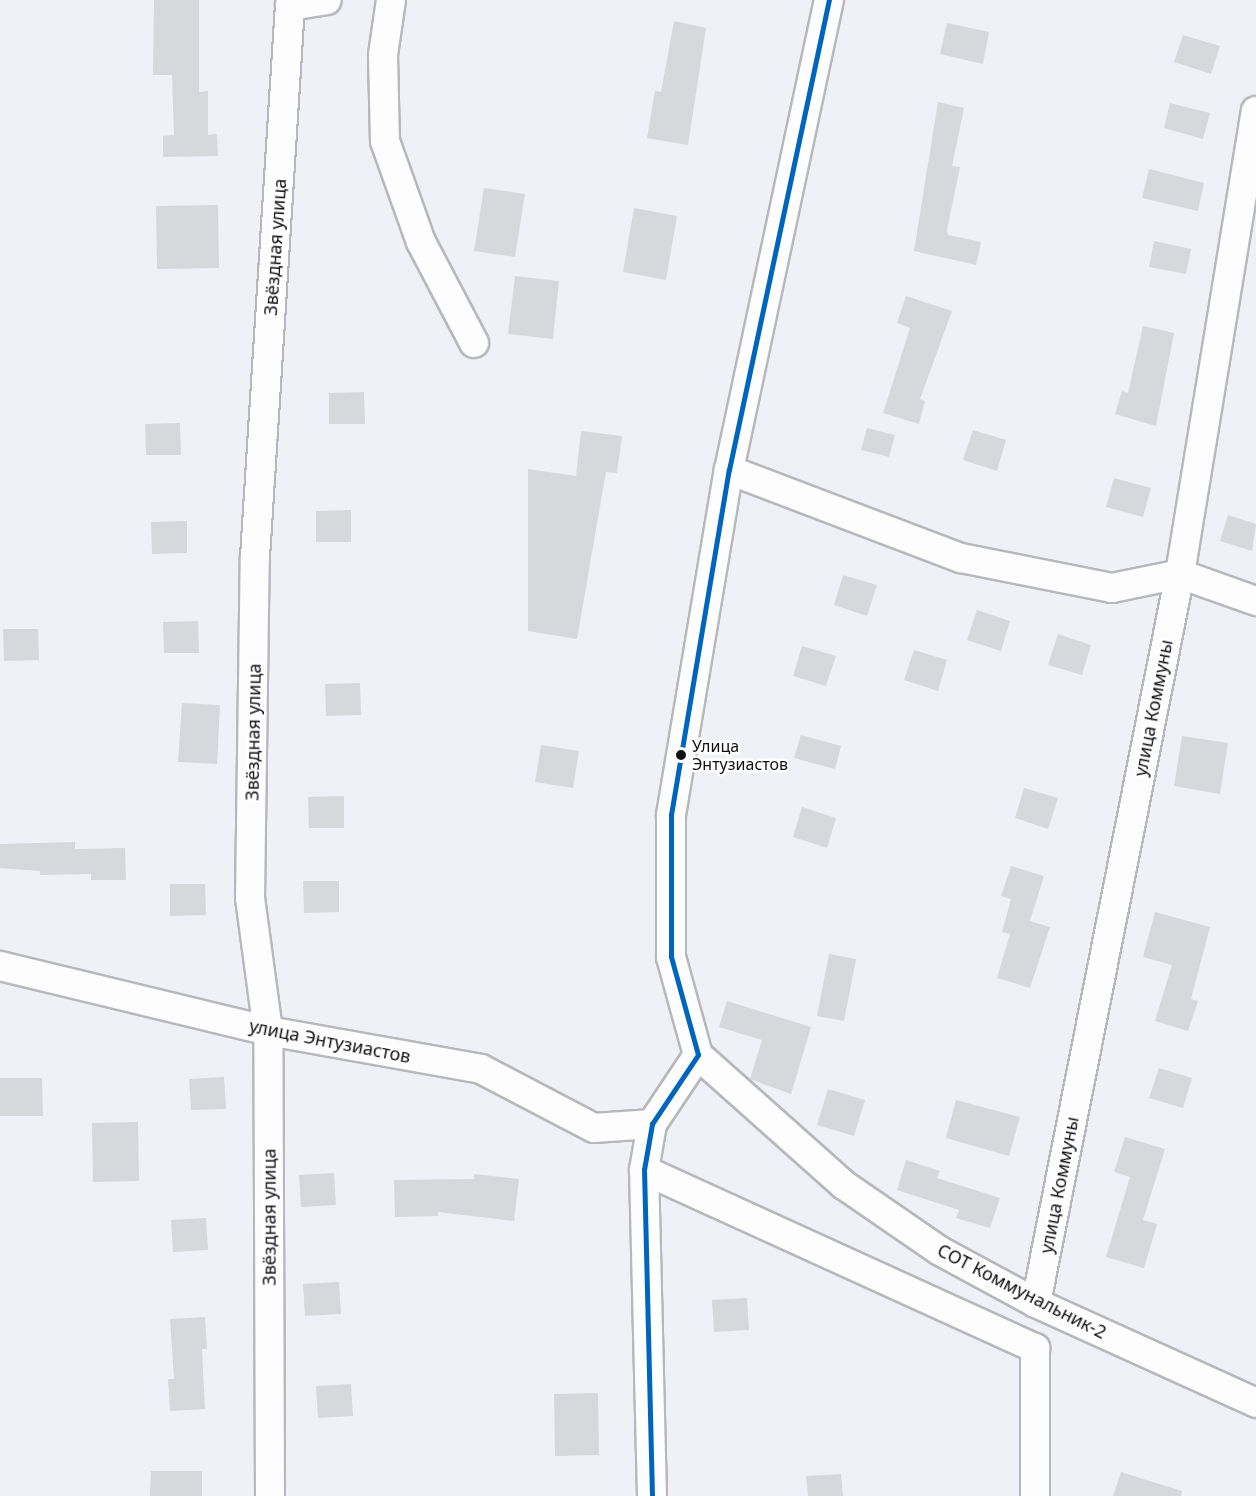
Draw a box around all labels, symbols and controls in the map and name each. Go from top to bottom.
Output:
street label: Звёздная улица [259,178,291,316]
street label: улица Коммуны [1129,638,1177,778]
street label: Звёздная улица [241,663,265,801]
place label: Улица Энтузиастов [692,736,788,774]
marker: Улица Энтузиастов [675,749,687,761]
street label: улица Энтузиастов [248,1015,412,1067]
street label: улица Коммуны [1035,1115,1083,1255]
street label: Звёздная улица [258,1148,280,1286]
street label: СОТ Коммунальник-2 [934,1239,1110,1343]

